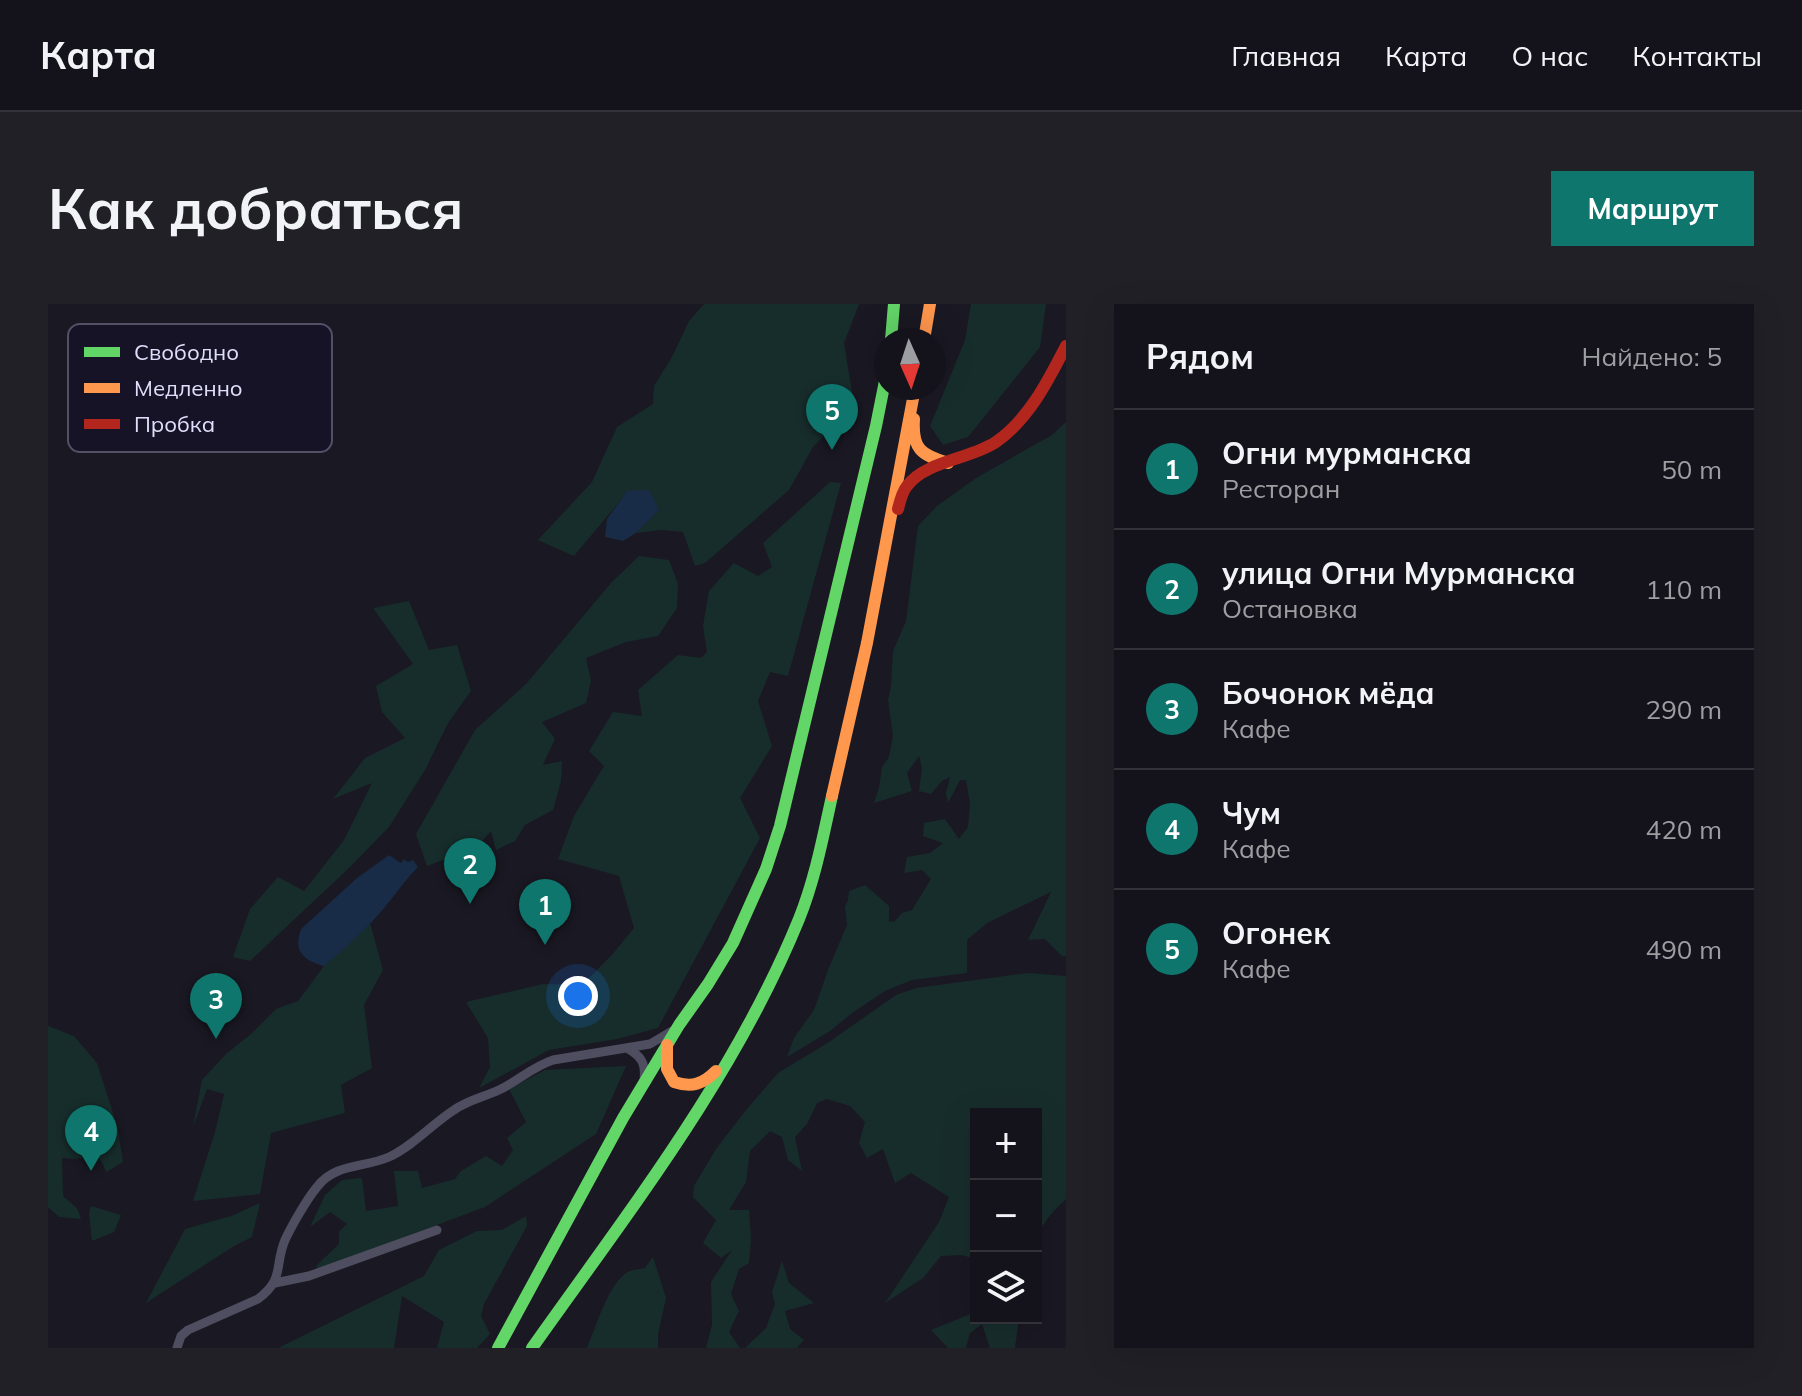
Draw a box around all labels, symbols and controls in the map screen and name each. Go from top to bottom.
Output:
text: Карта [40,31,157,79]
text: Главная [1231,38,1341,73]
text: Карта [1385,38,1467,73]
text: О нас [1511,38,1588,73]
text: Контакты [1632,38,1762,73]
button: Маршрут [1551,171,1754,246]
text: Как добраться [48,173,463,243]
legend [68,324,332,452]
north arrow [874,328,946,400]
text: Рядом [1146,335,1254,378]
text: Свободно [134,338,239,366]
text: Найдено: 5 [1582,340,1722,373]
text: Медленно [134,374,243,402]
pin: 5 [806,384,858,450]
text: Пробка [134,410,215,438]
text: Огни мурманска [1222,434,1472,472]
text: 1 [1164,453,1180,486]
text: 50 m [1661,453,1722,486]
text: Ресторан [1222,472,1340,505]
text: улица Огни Мурманска [1222,554,1576,592]
text: 2 [1164,573,1180,606]
text: 110 m [1646,573,1722,606]
text: Остановка [1222,592,1358,625]
text: Бочонок мёда [1222,674,1434,712]
text: 3 [1164,693,1180,726]
text: 290 m [1646,693,1722,726]
text: Кафе [1222,712,1291,745]
text: Чум [1222,794,1281,832]
text: 4 [1164,813,1180,846]
text: 420 m [1646,813,1722,846]
text: Кафе [1222,832,1291,865]
pin: 2 [444,838,496,904]
pin: 1 [519,879,571,945]
text: Огонек [1222,914,1330,952]
text: 5 [1164,933,1180,966]
text: 490 m [1646,933,1722,966]
text: Кафе [1222,952,1291,985]
pin: 3 [190,973,242,1039]
your location [558,976,598,1016]
pin: 4 [65,1105,117,1171]
map controls [970,1108,1042,1324]
button: + [970,1108,1042,1180]
button: − [970,1180,1042,1252]
button: layers [970,1252,1042,1324]

